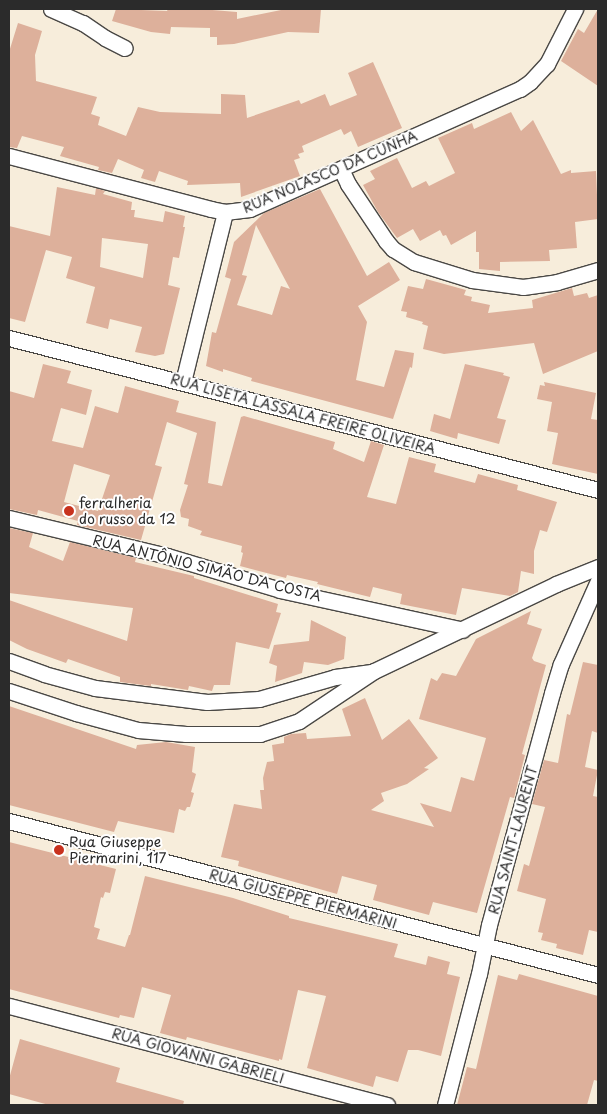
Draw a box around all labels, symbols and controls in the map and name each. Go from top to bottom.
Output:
street label: RUA NOLASCO DA CUNHA [240,127,420,217]
street label: RUA LISETA LASSALA FREIRE OLIVEIRA [166,370,440,458]
place label: ferralheria do russo da 12 [79,495,177,528]
marker: ferralheria do russo da 12 [63,505,75,517]
street label: RUA ANTÔNIO SIMÃO DA COSTA [91,531,323,605]
street label: RUA SAINT-LAURENT [485,763,541,917]
place label: Rua Giuseppe Piermarini, 117 [69,834,167,866]
marker: Rua Giuseppe Piermarini, 117 [53,844,65,856]
street label: RUA GIUSEPPE PIERMARINI [206,866,400,932]
street label: RUA GIOVANNI GABRIELI [109,1025,287,1087]

